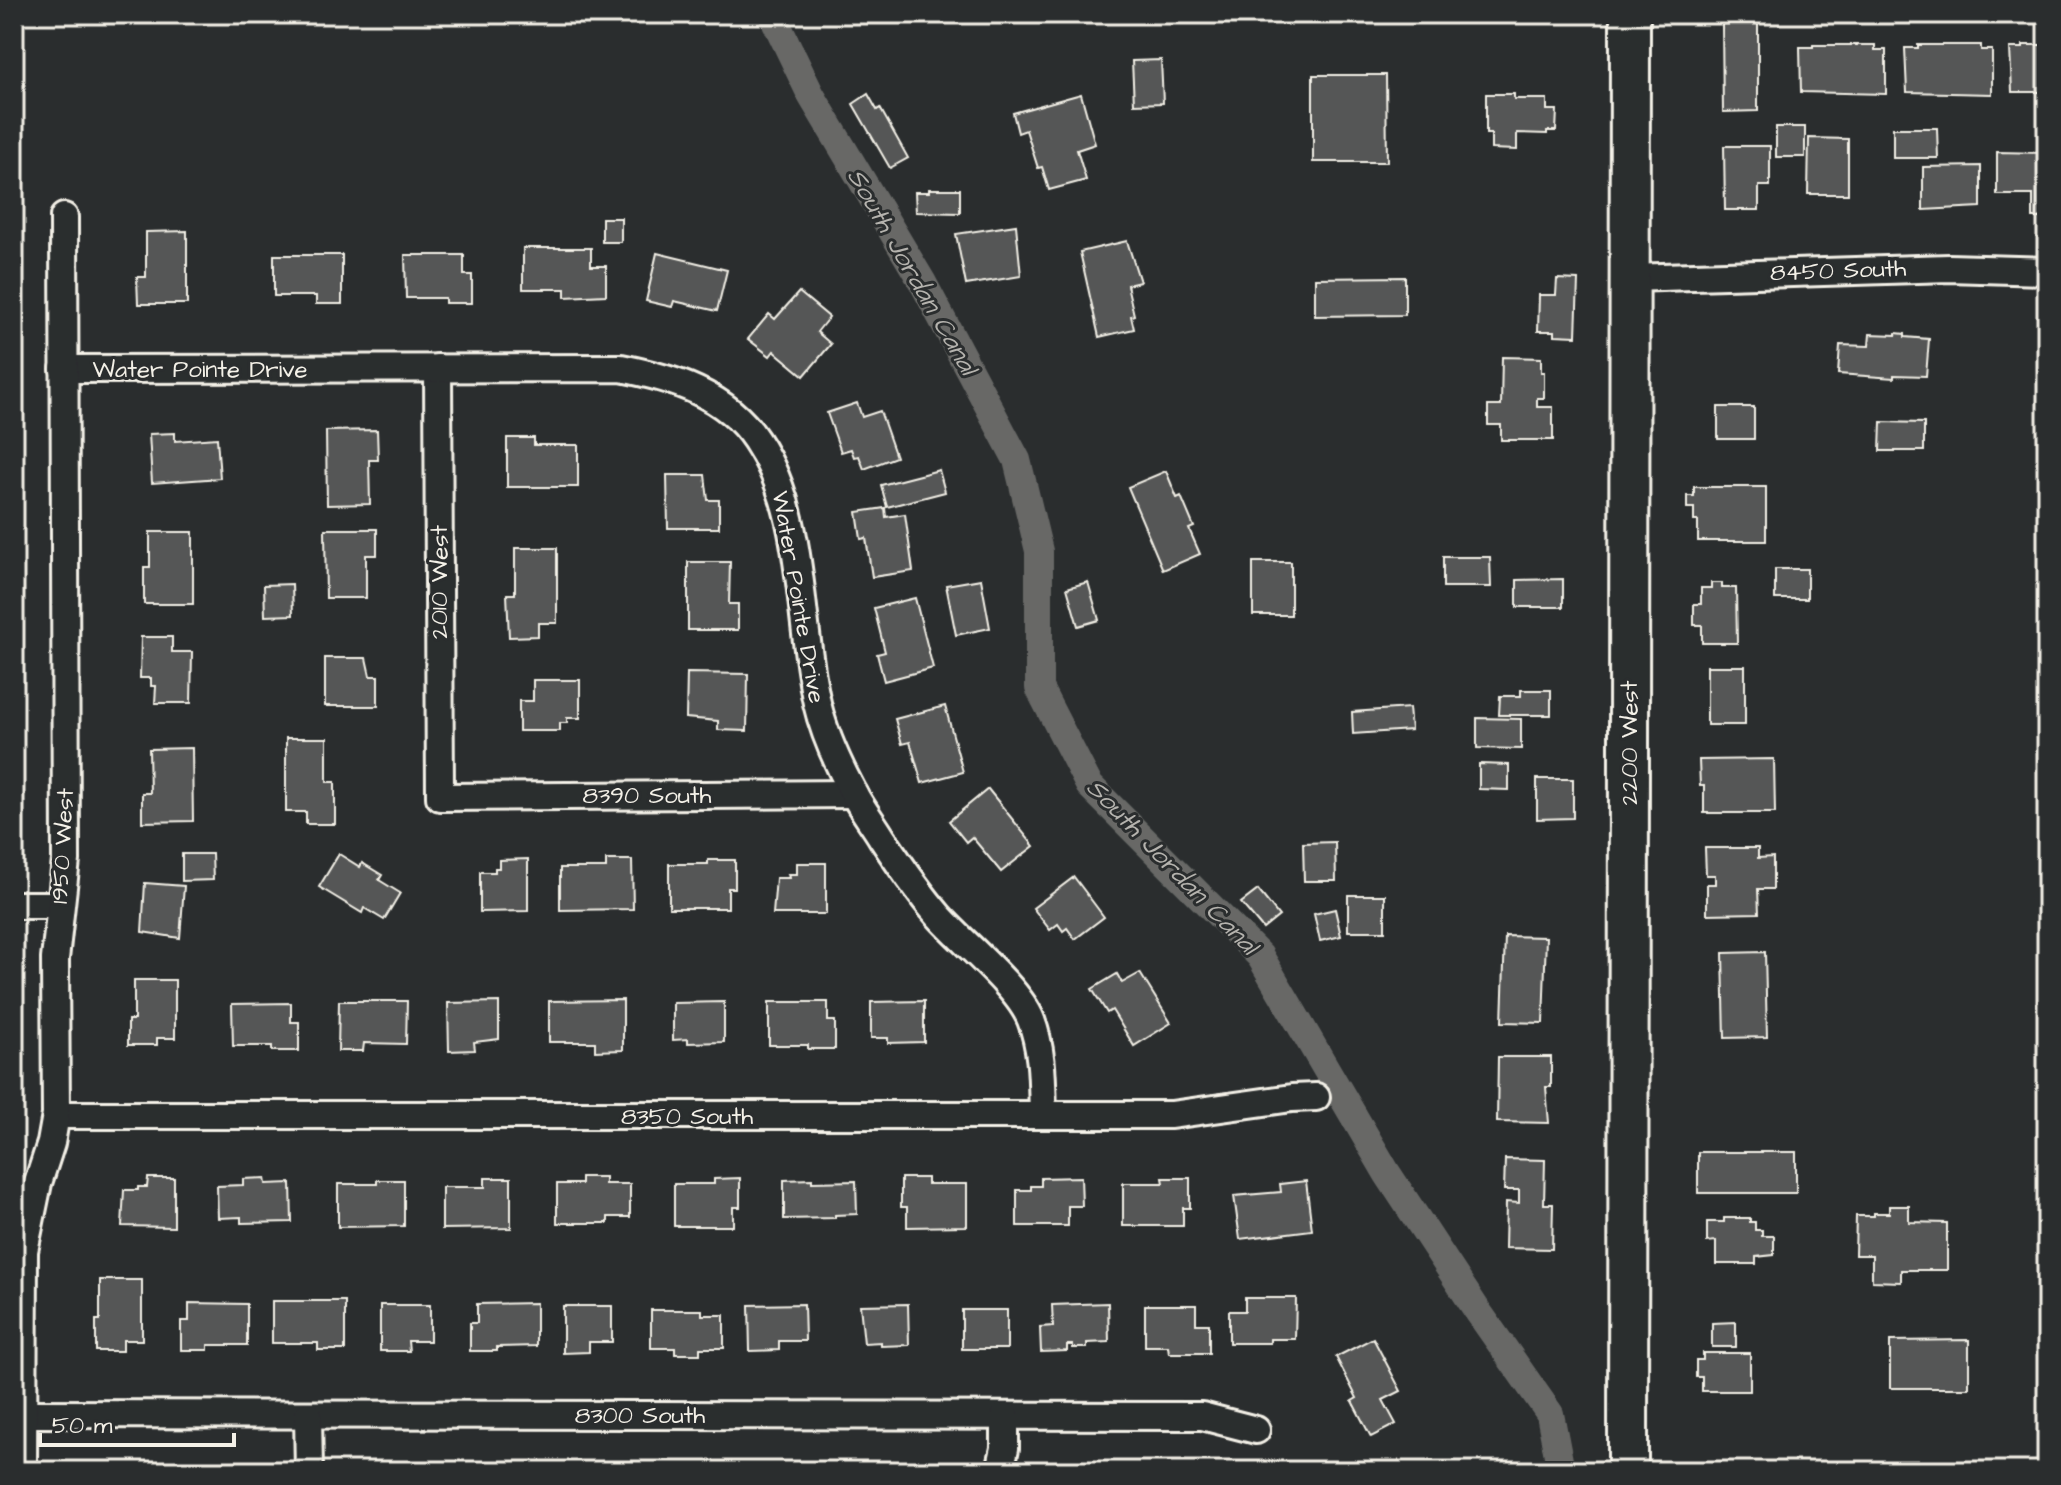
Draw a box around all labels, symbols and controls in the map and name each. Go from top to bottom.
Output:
water label: South Jordan Canal [838,162,987,384]
street label: 8450 South [1769,252,1907,290]
street label: Water Pointe Drive [93,353,307,387]
street label: Water Pointe Drive [763,488,833,706]
street label: 2010 West [423,525,457,639]
street label: 2200 West [1613,680,1647,805]
water label: South Jordan Canal [1078,770,1268,965]
street label: 8390 South [583,779,712,813]
street label: 1950 West [43,787,83,905]
street label: 8350 South [621,1100,753,1134]
scale bar [40,1397,234,1447]
street label: 8300 South [575,1399,705,1433]
text: 50 m [52,1409,113,1443]

